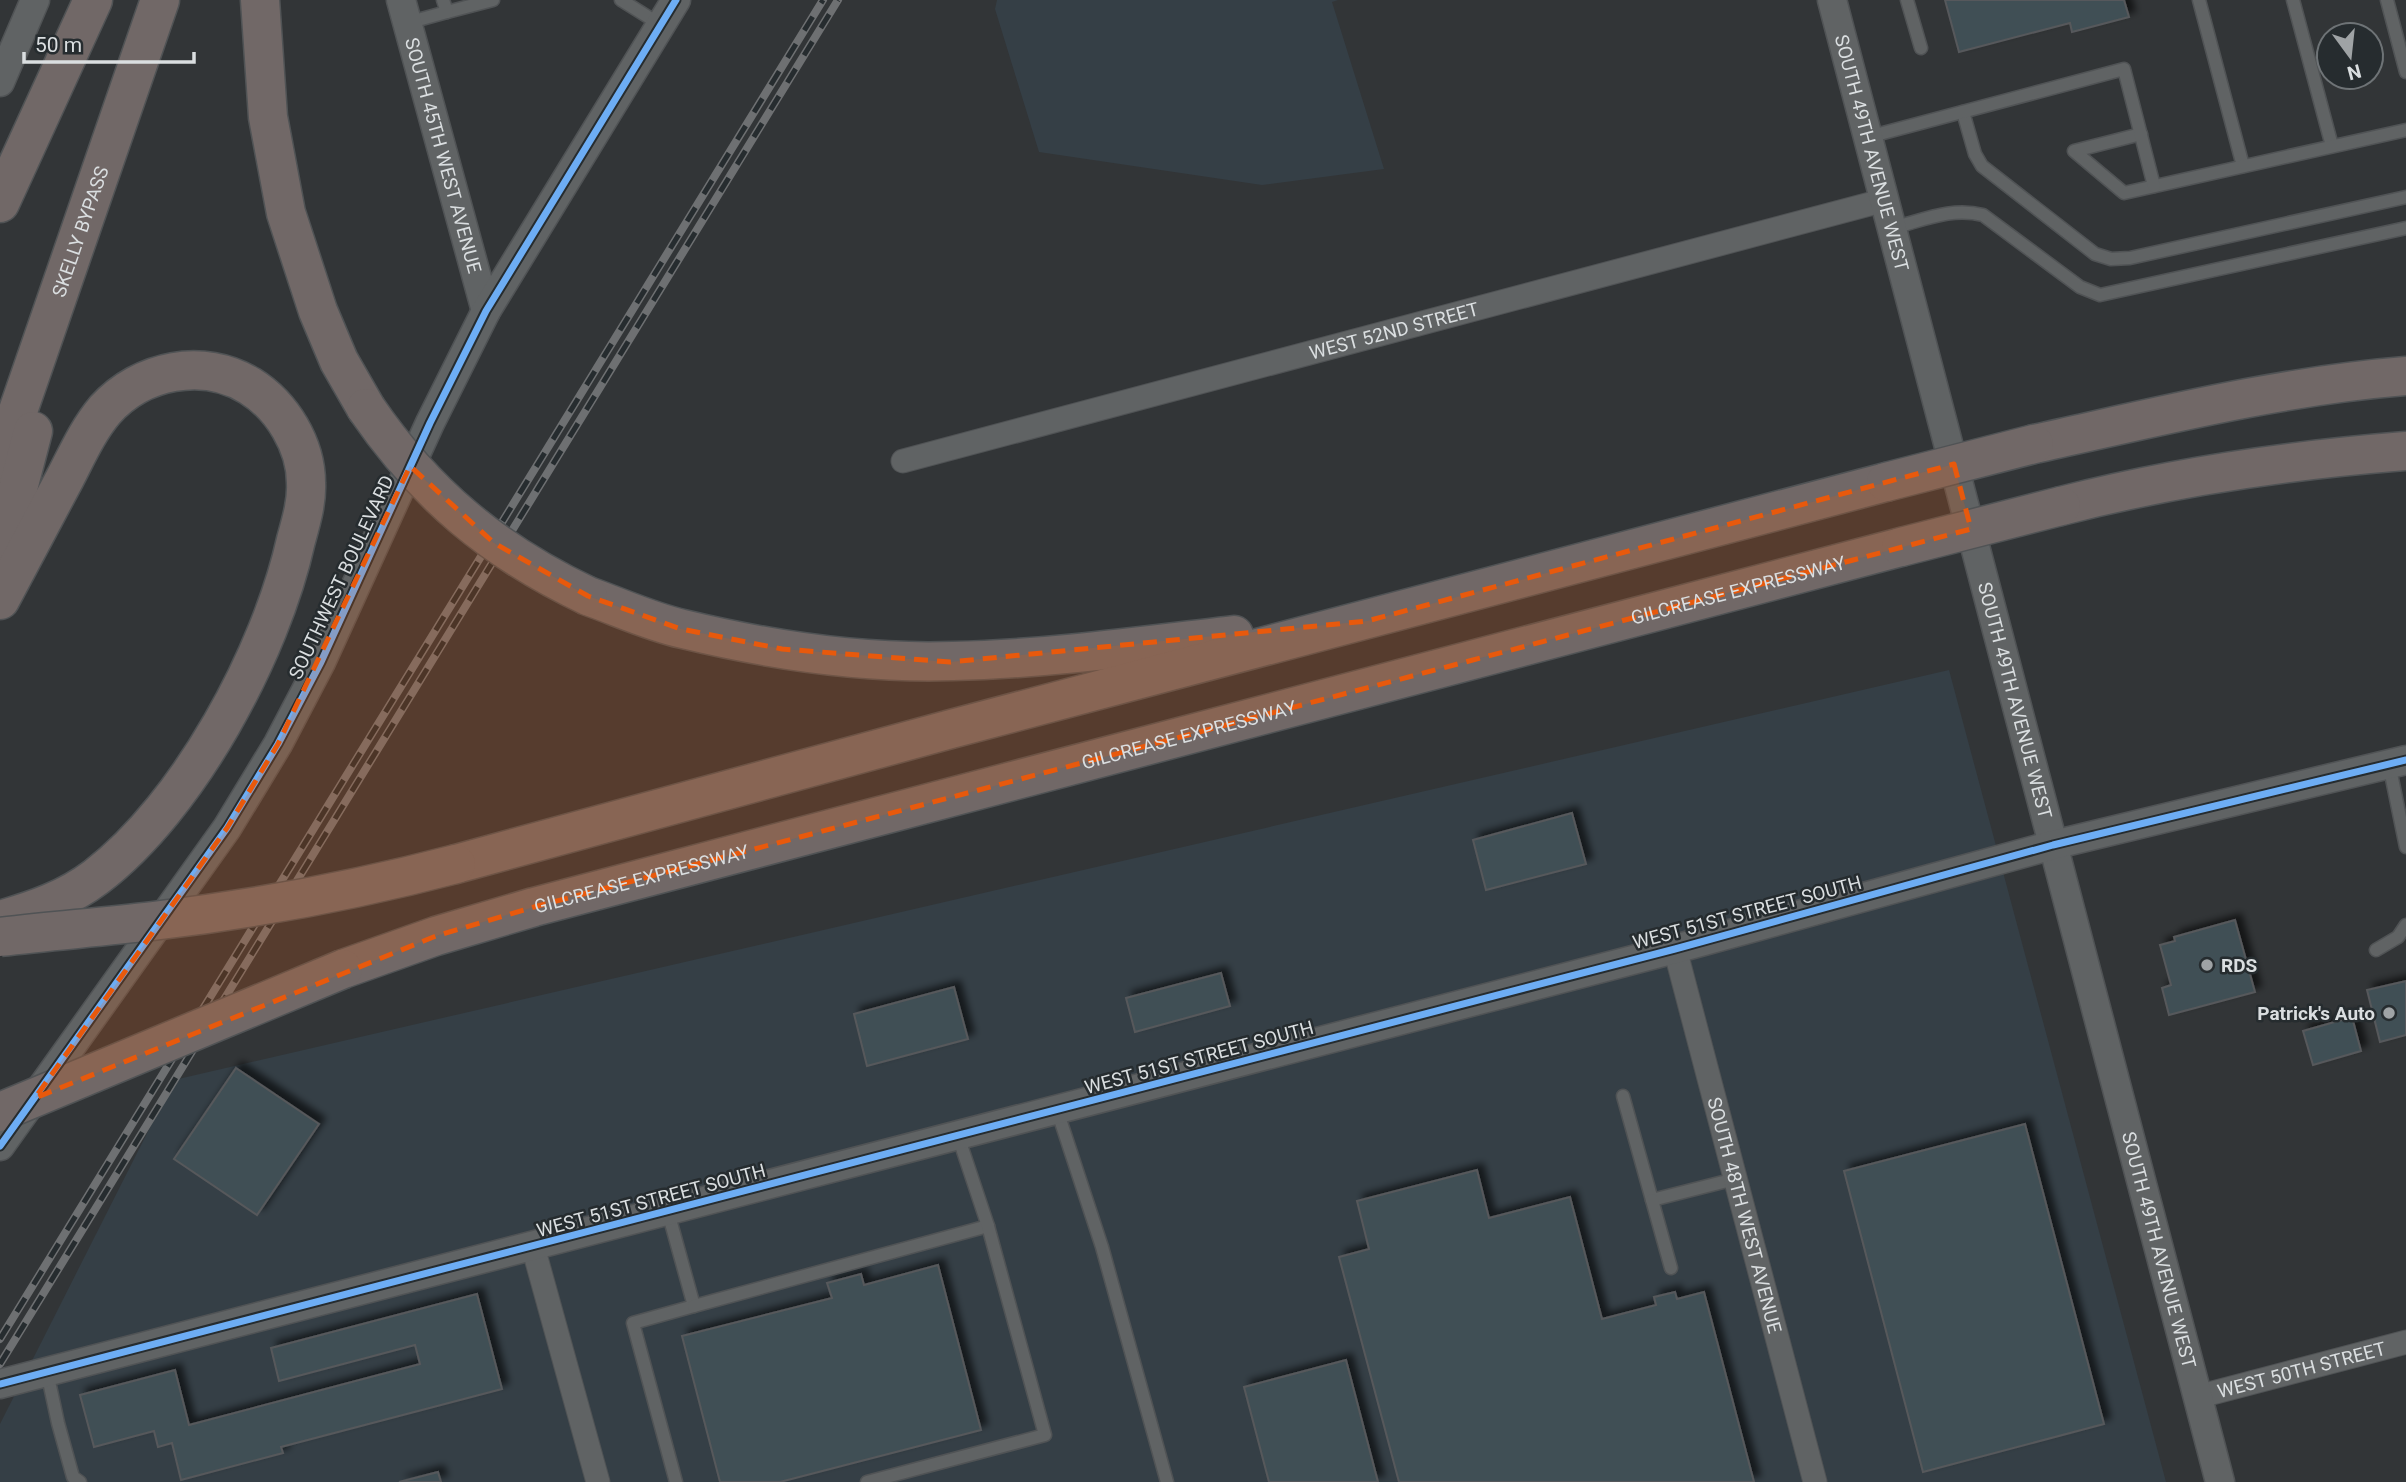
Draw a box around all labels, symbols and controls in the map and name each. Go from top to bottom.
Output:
scale bar [24,21,194,65]
north arrow [2315,21,2385,91]
street label: SOUTH 49TH AVENUE WEST [1830,32,1914,274]
text: 50 m [35,33,82,57]
street label: SOUTH 45TH WEST AVENUE [400,35,486,276]
text: N [2345,59,2364,85]
street label: SKELLY BYPASS [47,163,114,300]
street label: WEST 52ND STREET [1307,298,1481,364]
street label: SOUTHWEST BOULEVARD [284,472,399,683]
street label: GILCREASE EXPRESSWAY [1628,551,1849,630]
street label: SOUTH 49TH AVENUE WEST [1973,580,2057,821]
street label: GILCREASE EXPRESSWAY [1079,696,1299,774]
street label: GILCREASE EXPRESSWAY [532,840,752,918]
street label: WEST 51ST STREET SOUTH [1630,871,1864,954]
place label: RDS [2221,954,2258,977]
marker: RDS [2199,957,2215,973]
place label: Patrick's Auto [2257,1002,2375,1025]
marker: Patrick's Auto [2381,1005,2397,1021]
street label: WEST 51ST STREET SOUTH [1082,1016,1316,1099]
street label: SOUTH 48TH WEST AVENUE [1702,1095,1786,1336]
street label: SOUTH 49TH AVENUE WEST [2117,1129,2201,1371]
street label: WEST 51ST STREET SOUTH [534,1159,768,1242]
street label: WEST 50TH STREET [2215,1337,2388,1403]

